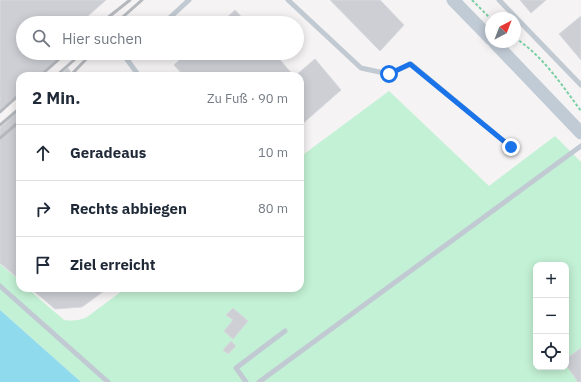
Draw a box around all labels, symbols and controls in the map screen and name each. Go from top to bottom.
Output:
north arrow [485,12,521,48]
search box [16,16,304,60]
icon: search [30,27,52,49]
text: Hier suchen [62,29,142,48]
route start [380,65,398,83]
text: 2 Min. [32,87,80,109]
text: Zu Fuß · 90 m [207,90,288,107]
route end [502,138,520,156]
icon: ahead [32,142,54,164]
text: Geradeaus [70,143,146,162]
text: 10 m [258,144,288,161]
icon: right [32,198,54,220]
text: Rechts abbiegen [70,199,187,218]
text: 80 m [258,200,288,217]
icon: arrive [32,254,54,276]
text: Ziel erreicht [70,255,156,274]
map controls [533,262,569,370]
button: + [533,262,569,298]
button: − [533,298,569,334]
button: locate [533,334,569,370]

